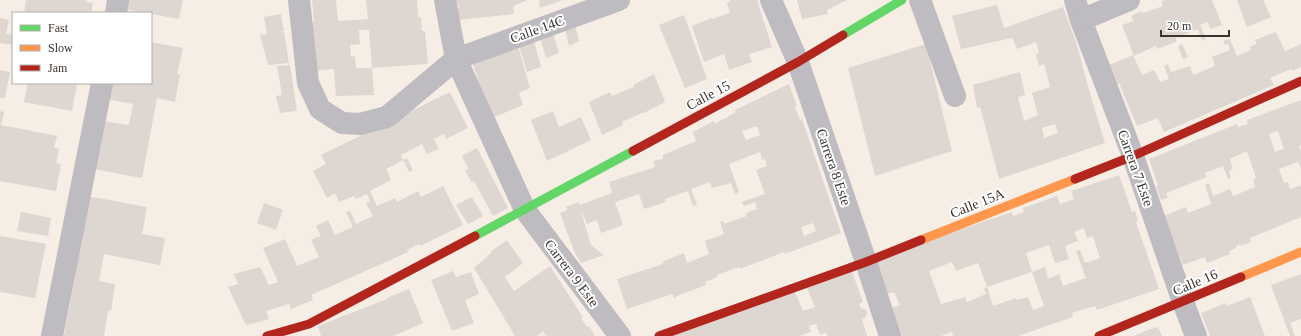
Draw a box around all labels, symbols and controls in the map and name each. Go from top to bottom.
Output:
legend [12,12,152,84]
scale bar [1161,12,1229,38]
street label: Calle 14C [508,13,566,46]
text: 20 m [1167,19,1192,33]
text: Fast [48,21,69,35]
text: Slow [48,41,73,55]
text: Jam [48,61,68,75]
street label: Calle 15 [684,78,733,113]
street label: Carrera 8 Este [813,127,854,207]
street label: Carrera 7 Este [1115,128,1156,208]
street label: Calle 15A [948,185,1007,221]
street label: Carrera 9 Este [542,237,602,310]
street label: Calle 16 [1171,266,1220,299]

